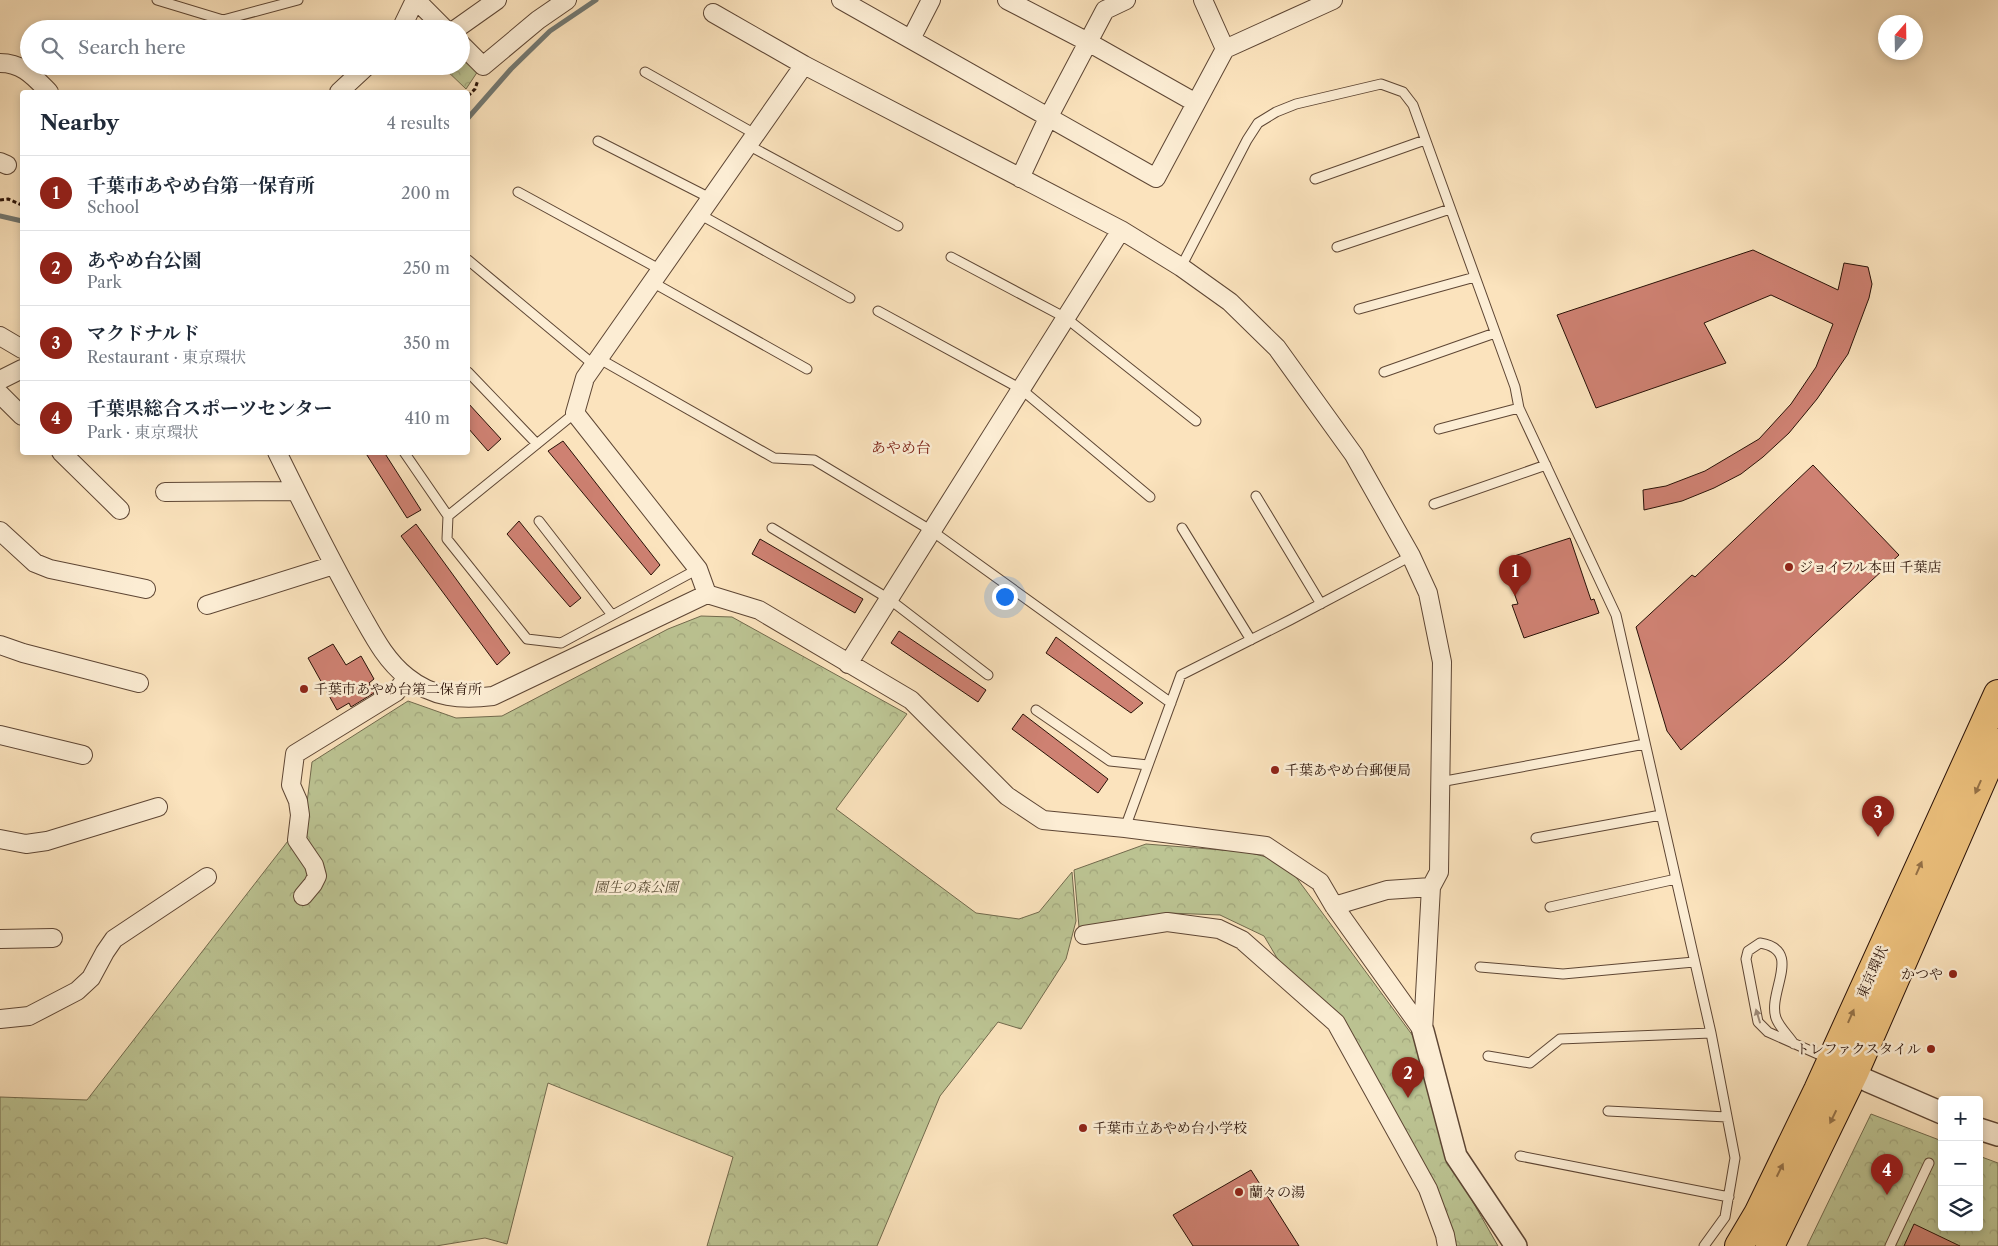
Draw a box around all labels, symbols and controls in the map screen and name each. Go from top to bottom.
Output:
north arrow [1878,15,1923,60]
search box [20,20,470,75]
icon: search [38,34,66,62]
text: Search here [78,36,186,59]
text: Nearby [40,110,119,135]
text: 4 results [387,113,450,133]
text: 千葉市あやめ台第一保育所 [87,174,315,197]
text: 1 [52,183,60,203]
text: 200 m [401,183,450,203]
text: School [87,197,139,217]
text: あやめ台公園 [87,249,201,272]
text: 2 [51,258,61,278]
text: 250 m [403,258,450,278]
text: Park [87,272,122,292]
text: マクドナルド [87,322,200,345]
text: 3 [51,333,61,353]
text: 350 m [403,333,450,353]
text: Restaurant · 東京環状 [87,347,246,367]
text: 千葉県総合スポーツセンター [87,397,332,420]
text: 4 [51,408,61,428]
text: 410 m [405,408,450,428]
text: Park · 東京環状 [87,422,198,442]
district label: あやめ台 [871,438,931,457]
pin: 1 [1499,555,1531,596]
place label: ジョイフル本田 千葉店 [1799,558,1941,576]
marker: ジョイフル本田 千葉店 [1783,561,1795,573]
your location [992,584,1018,610]
place label: 千葉市あやめ台第二保育所 [314,680,482,698]
marker: 千葉市あやめ台第二保育所 [298,683,310,695]
place label: 千葉あやめ台郵便局 [1285,761,1411,779]
marker: 千葉あやめ台郵便局 [1269,764,1281,776]
one-way arrow [1974,780,1982,794]
pin: 3 [1862,796,1894,837]
one-way arrow [1915,861,1923,875]
park label: 園生の森公園 [594,878,680,896]
street label: 東京環状 [1852,943,1892,1001]
place label: かつや [1901,965,1943,983]
marker: かつや [1947,968,1959,980]
one-way arrow [1753,1009,1761,1024]
one-way arrow [1848,1009,1856,1023]
place label: トレファクスタイル [1796,1040,1921,1058]
marker: トレファクスタイル [1925,1043,1937,1055]
pin: 2 [1392,1057,1424,1098]
map controls [1938,1096,1983,1231]
button: + [1938,1096,1983,1141]
one-way arrow [1829,1110,1837,1124]
place label: 千葉市立あやめ台小学校 [1093,1119,1247,1137]
marker: 千葉市立あやめ台小学校 [1077,1122,1089,1134]
button: − [1938,1141,1983,1186]
pin: 4 [1871,1154,1903,1195]
one-way arrow [1776,1163,1784,1177]
place label: 蘭々の湯 [1249,1183,1305,1201]
marker: 蘭々の湯 [1233,1186,1245,1198]
button: layers [1938,1186,1983,1231]

